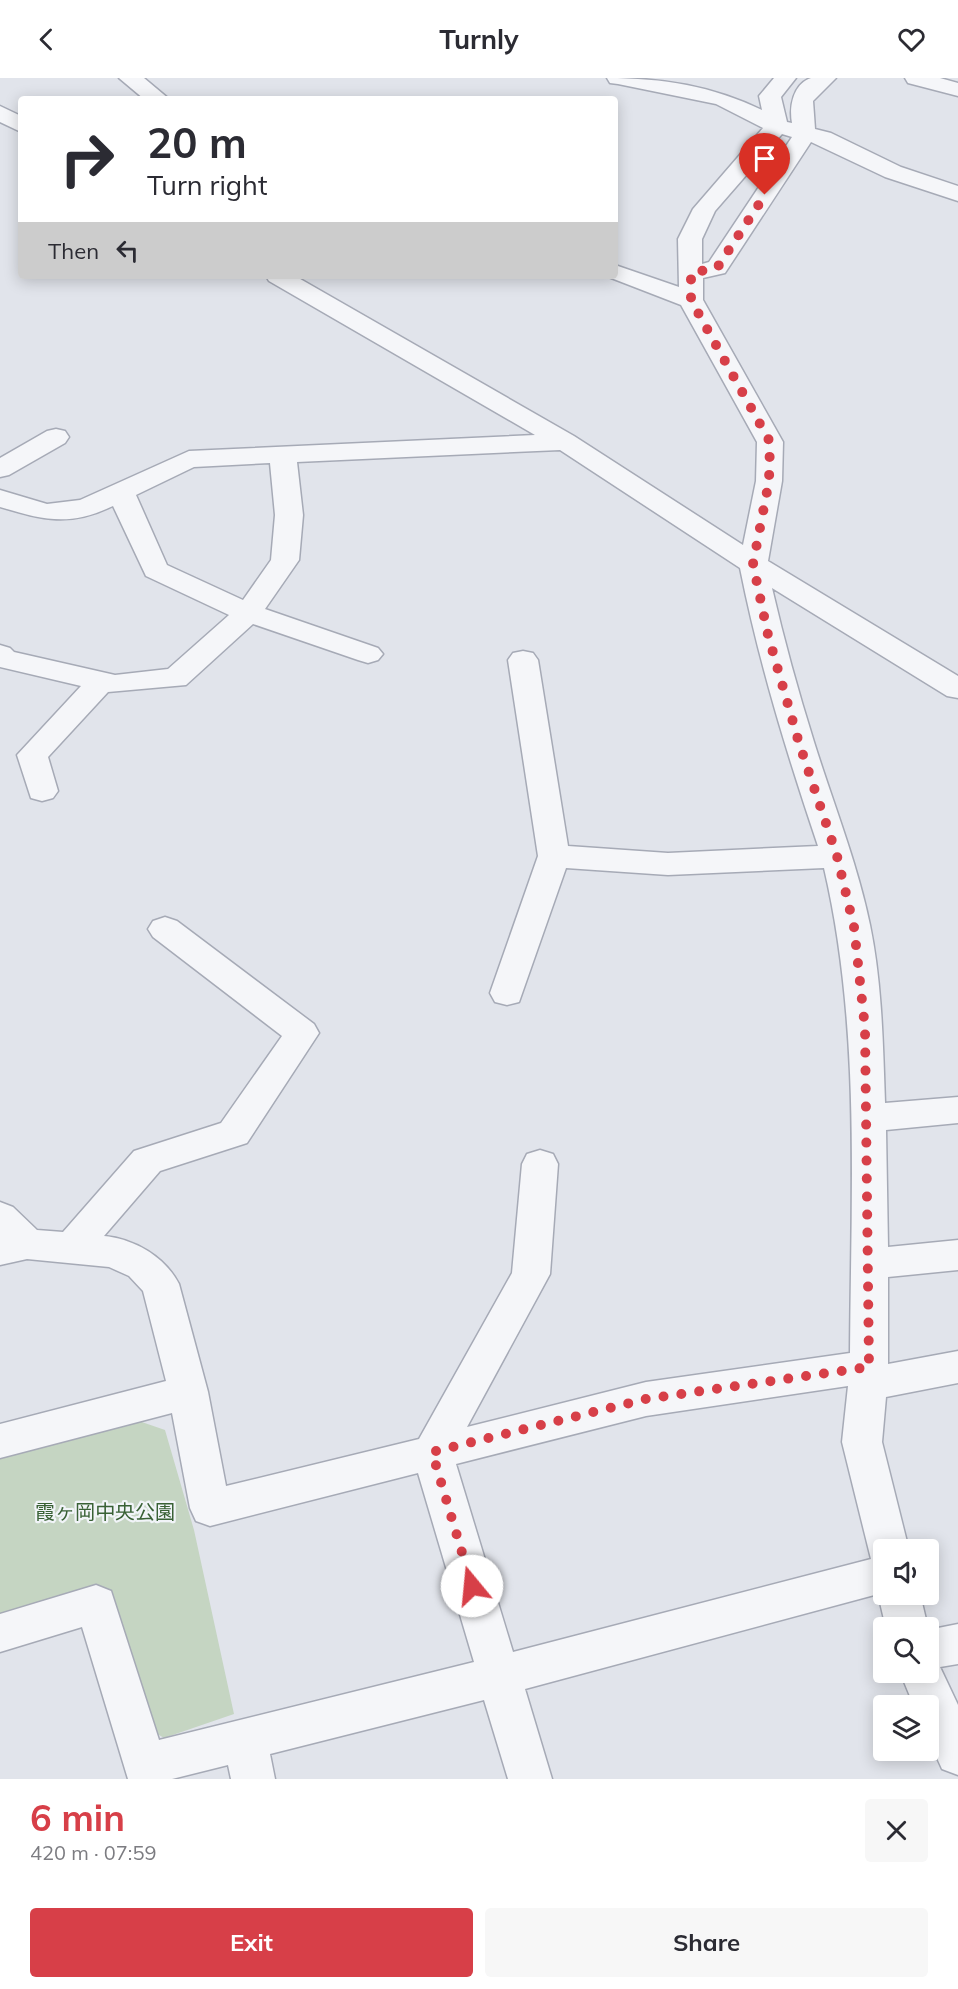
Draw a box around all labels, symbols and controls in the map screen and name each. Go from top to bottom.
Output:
text: Turnly [439,22,519,56]
icon: back [30,23,63,56]
icon: heart [895,23,928,56]
text: 20 m [147,116,247,169]
icon: right [48,120,126,198]
pin [739,133,790,195]
icon: arrive [748,142,781,175]
text: Turn right [147,168,267,202]
icon: left [111,234,144,267]
text: Then [48,237,99,265]
park label: 霞ヶ岡中央公園 [35,1499,175,1524]
map controls [873,1539,939,1761]
button: sound [873,1539,939,1605]
position arrow [440,1554,504,1618]
button: search [873,1617,939,1683]
button: layers [873,1695,939,1761]
text: 6 min [30,1795,125,1840]
button: close [865,1799,928,1862]
text: 420 m · 07:59 [30,1840,156,1865]
button: Exit [30,1908,473,1977]
button: Share [485,1908,928,1977]

